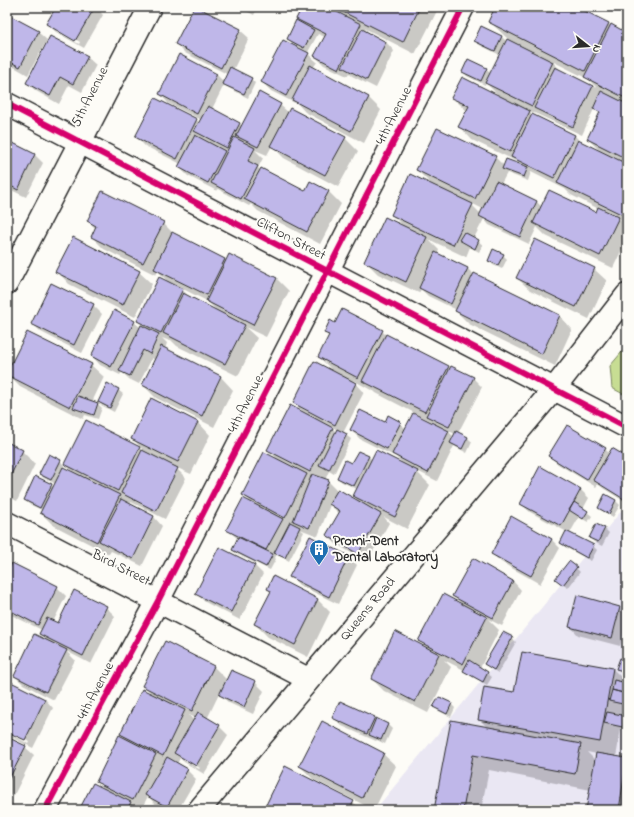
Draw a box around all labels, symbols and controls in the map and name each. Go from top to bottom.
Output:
north arrow [568,26,608,66]
text: N [588,43,605,55]
street label: 5th Avenue [66,63,114,131]
street label: 4th Avenue [370,83,418,149]
street label: Clifton Street [252,212,330,266]
street label: 4th Avenue [222,371,270,437]
place label: Promi-Dent Dental Laboratory [332,531,438,570]
building icon: Promi-Dent Dental Laboratory [308,538,330,566]
street label: Bird Street [87,544,154,592]
street label: Queens Road [335,572,401,645]
street label: 4th Avenue [72,658,120,724]

